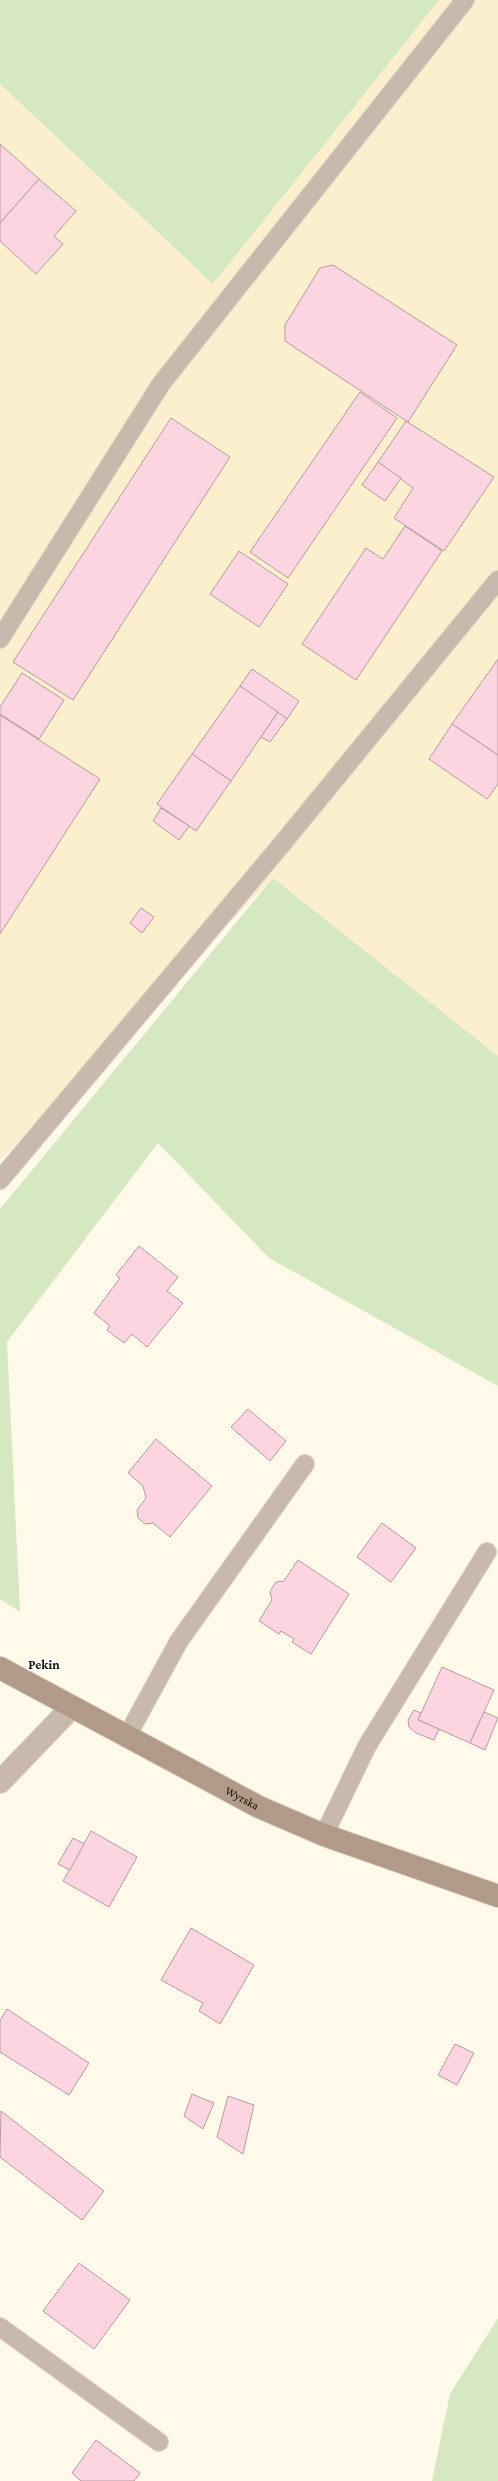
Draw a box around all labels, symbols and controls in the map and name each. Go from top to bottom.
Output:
district label: Pekin [28,1657,60,1672]
street label: Wyrska [223,1783,262,1813]

